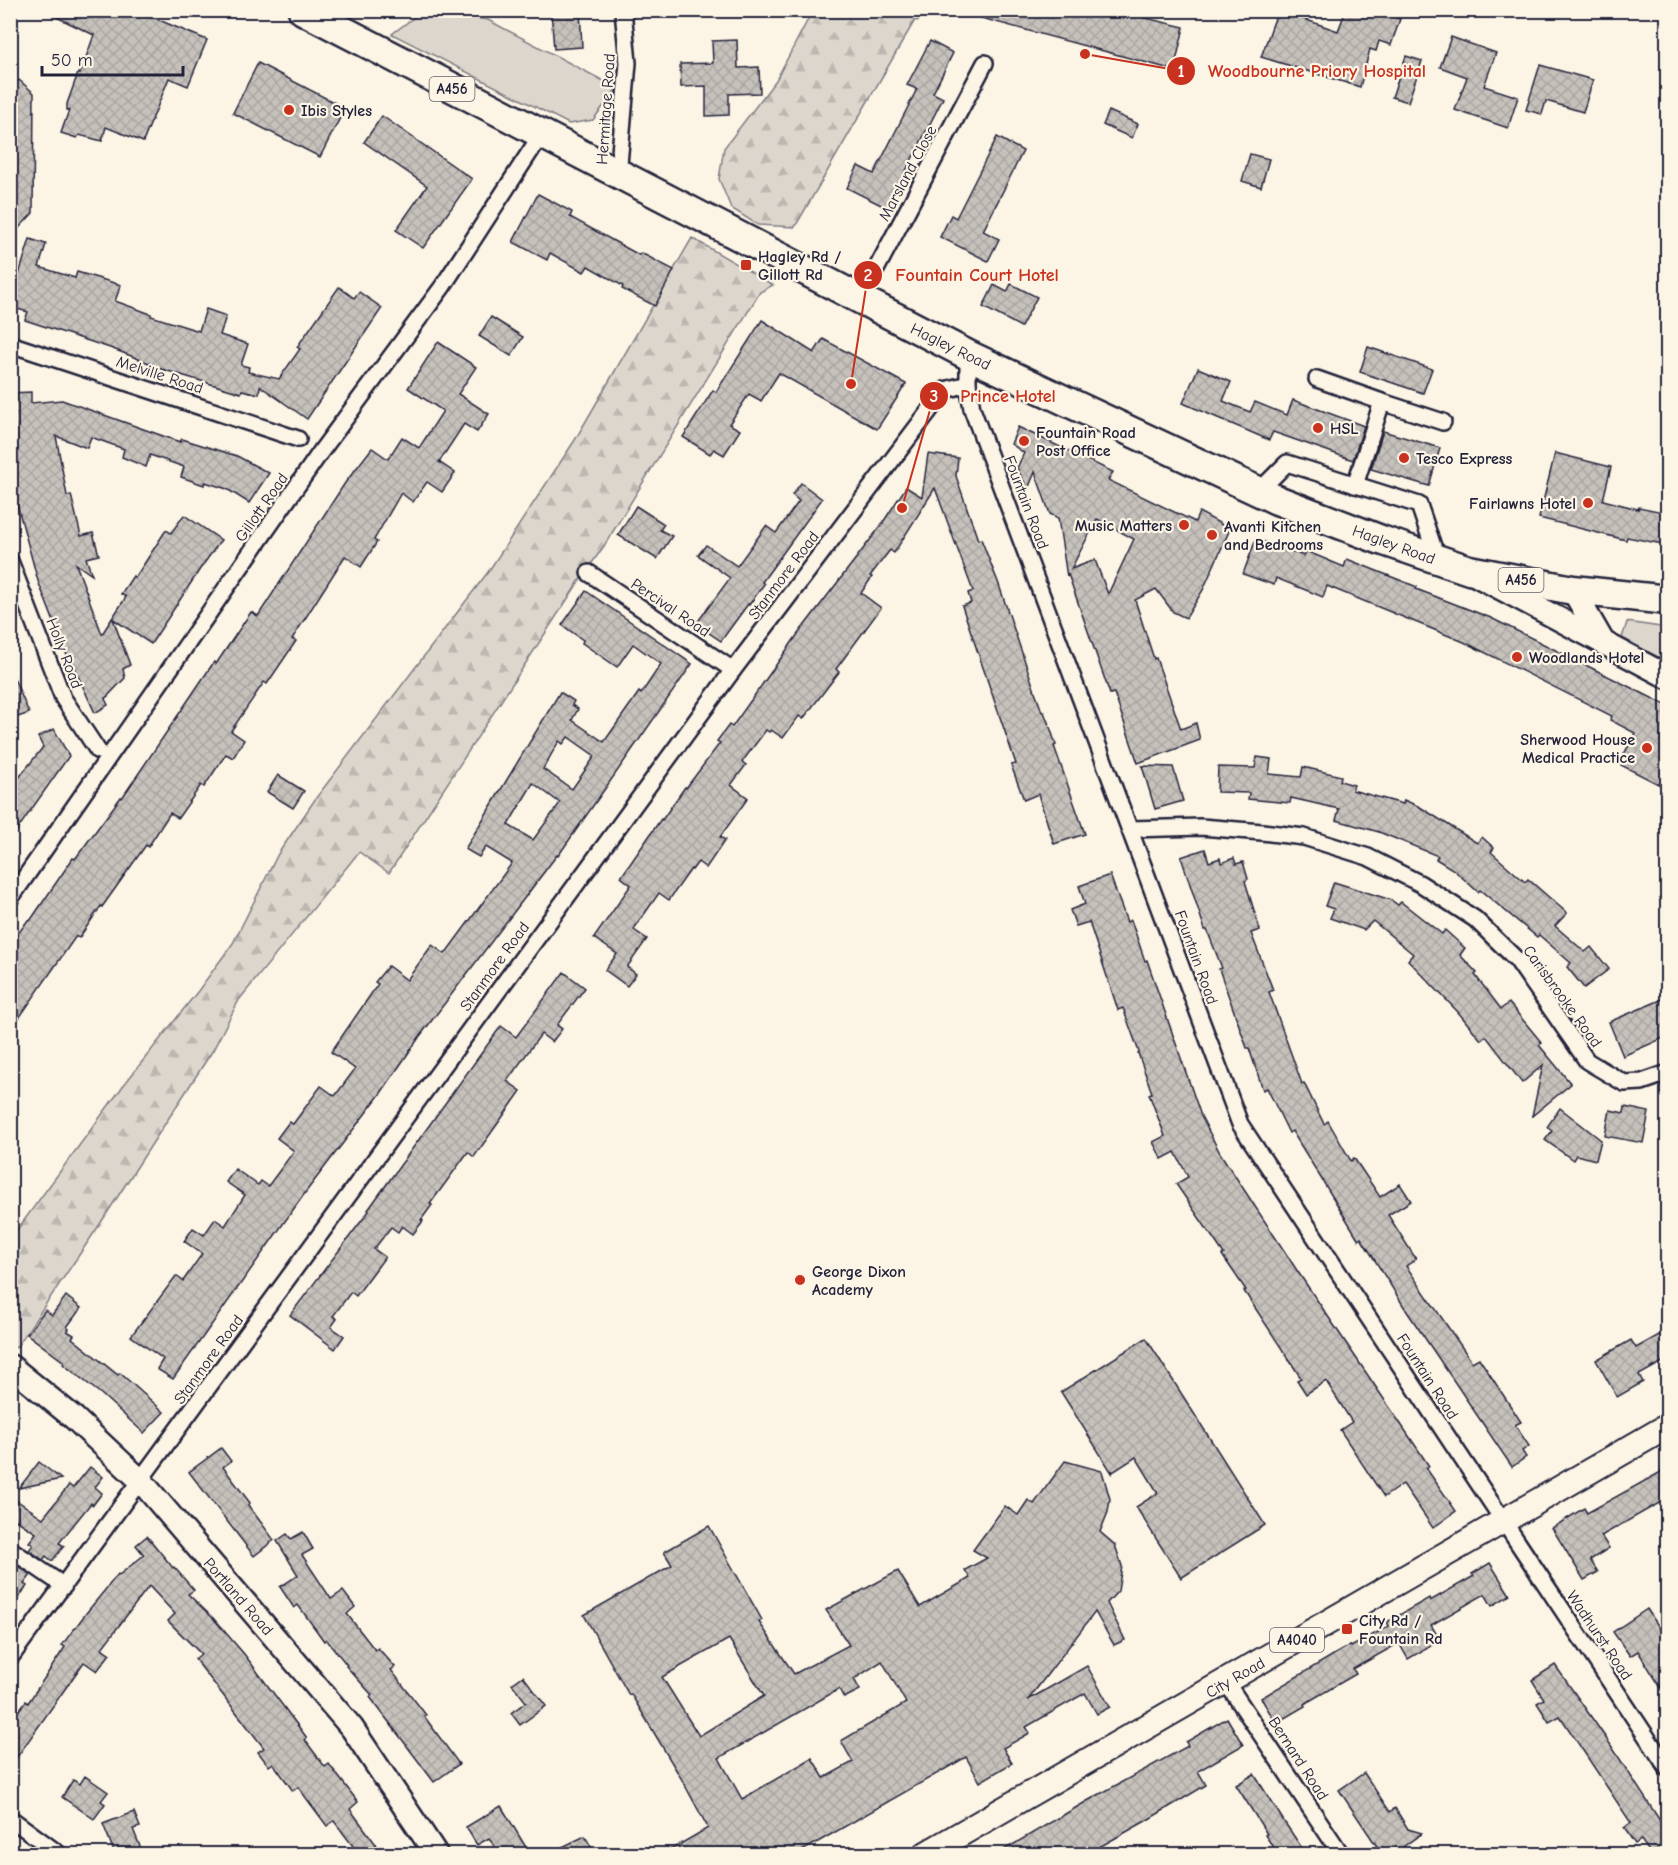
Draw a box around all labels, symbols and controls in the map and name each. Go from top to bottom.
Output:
scale bar [42,39,183,77]
text: 50 m [51,50,93,71]
street label: Hermitage Road [593,53,619,165]
callout: Woodbourne Priory Hospital [1166,53,1438,89]
text: 1 [1177,61,1185,82]
text: Woodbourne Priory Hospital [1208,61,1426,82]
road number: A456 [430,77,474,101]
place label: Ibis Styles [301,102,372,120]
marker: Ibis Styles [282,103,296,117]
street label: Marsland Close [875,123,941,224]
place label: Hagley Rd / Gillott Rd [758,248,841,284]
callout: Fountain Court Hotel [853,257,1071,293]
marker: Hagley Rd / Gillott Rd [739,258,753,272]
text: 2 [864,265,873,286]
text: Fountain Court Hotel [895,265,1059,286]
street label: Hagley Road [908,320,994,374]
street label: Melville Road [114,352,205,397]
callout: Prince Hotel [919,378,1068,414]
text: 3 [930,386,938,407]
text: Prince Hotel [960,386,1056,407]
place label: HSL [1330,420,1358,438]
marker: HSL [1311,421,1325,435]
place label: Fountain Road Post Office [1036,424,1136,460]
marker: Fountain Road Post Office [1017,434,1031,448]
place label: Tesco Express [1416,450,1513,468]
marker: Tesco Express [1397,451,1411,465]
street label: Fountain Road [1000,453,1052,552]
street label: Gillott Road [232,470,292,545]
place label: Fairlawns Hotel [1469,495,1576,513]
marker: Fairlawns Hotel [1581,496,1595,510]
place label: Music Matters [1075,517,1172,535]
marker: Music Matters [1177,518,1191,532]
place label: Avanti Kitchen and Bedrooms [1224,518,1323,554]
street label: Hagley Road [1350,522,1438,568]
street label: Stanmore Road [745,528,823,623]
marker: Avanti Kitchen and Bedrooms [1205,528,1219,542]
road number: A456 [1498,568,1544,592]
street label: Percival Road [627,575,713,641]
street label: Holly Road [42,616,86,691]
place label: Woodlands Hotel [1529,649,1644,667]
marker: Woodlands Hotel [1510,650,1524,664]
place label: Sherwood House Medical Practice [1520,731,1635,767]
marker: Sherwood House Medical Practice [1640,741,1654,755]
street label: Fountain Road [1171,908,1221,1007]
street label: Stanmore Road [456,919,533,1015]
street label: Carisbrooke Road [1519,942,1605,1051]
place label: George Dixon Academy [812,1263,906,1299]
marker: George Dixon Academy [793,1273,807,1287]
street label: Stanmore Road [170,1312,247,1408]
street label: Fountain Road [1393,1330,1462,1423]
street label: Portland Road [200,1554,277,1639]
street label: Wadhurst Road [1563,1588,1636,1684]
place label: City Rd / Fountain Rd [1359,1612,1443,1648]
marker: City Rd / Fountain Rd [1340,1622,1354,1636]
road number: A4040 [1270,1628,1324,1652]
street label: City Road [1203,1654,1268,1702]
street label: Bernard Road [1265,1714,1332,1804]

